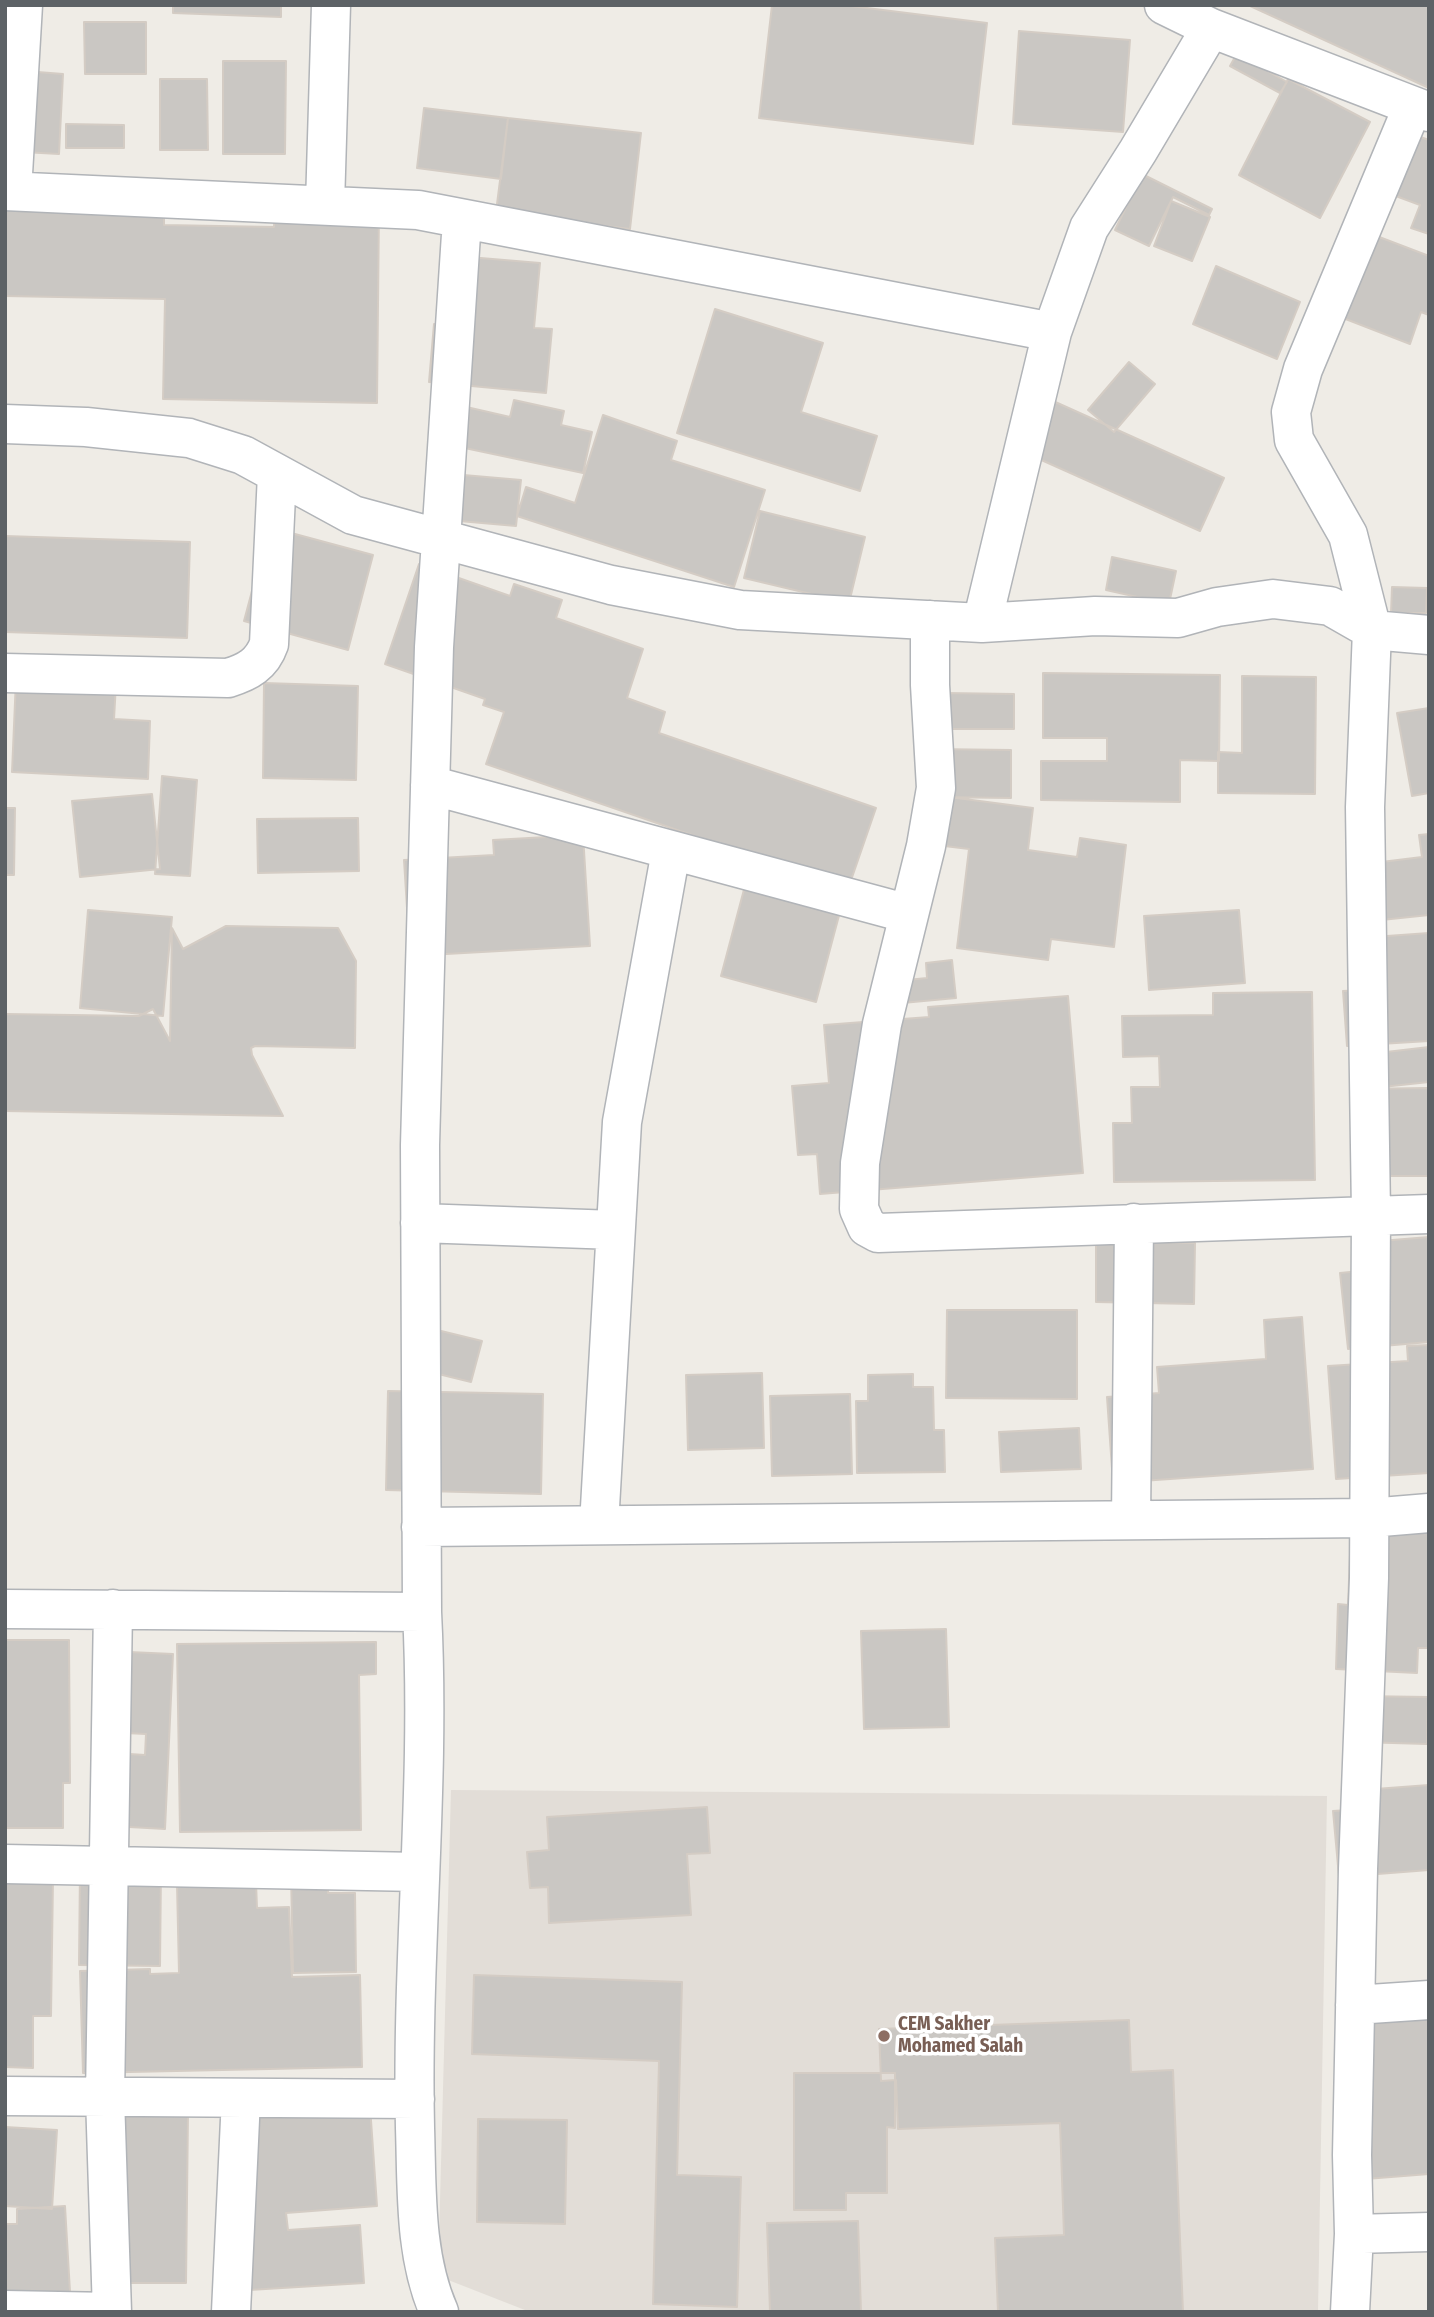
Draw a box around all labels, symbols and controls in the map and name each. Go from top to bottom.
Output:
place label: CEM Sakher Mohamed Salah [898,2014,1023,2058]
marker: CEM Sakher Mohamed Salah [876,2028,892,2044]

